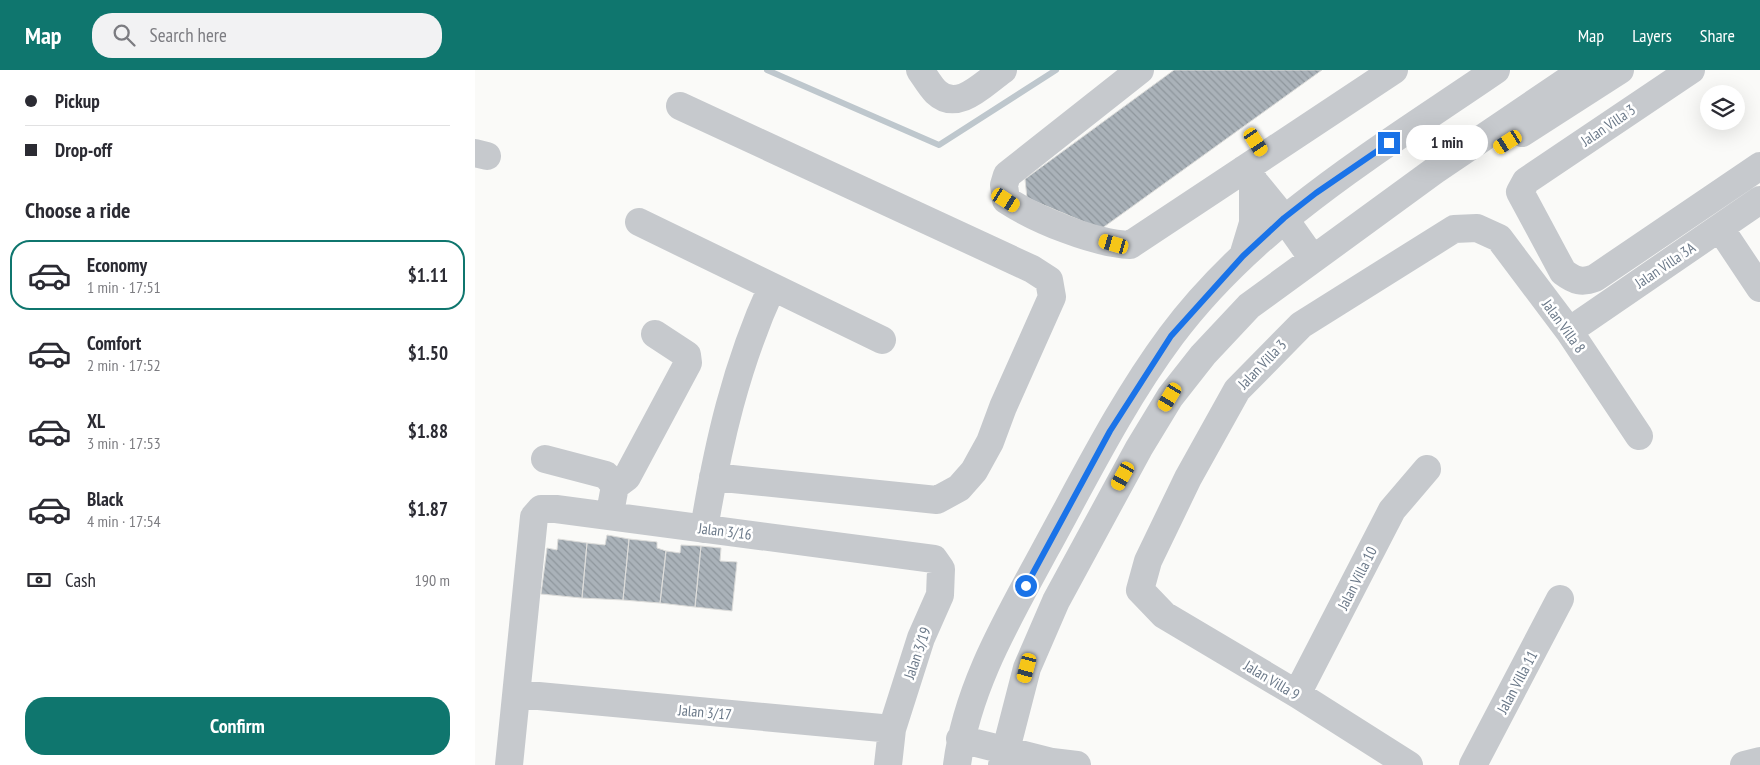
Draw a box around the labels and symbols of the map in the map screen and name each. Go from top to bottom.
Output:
street label: Jalan Villa 3 [1576,100,1639,151]
car [1241,125,1270,159]
callout: 1 min [1407,126,1489,160]
car [1491,128,1524,156]
route end [1378,132,1400,154]
car [989,186,1022,214]
car [1097,233,1130,255]
street label: Jalan Villa 3A [1630,237,1700,293]
street label: Jalan Villa 8 [1538,295,1590,357]
street label: Jalan Villa 3 [1233,335,1290,393]
car [1155,380,1184,414]
car [1109,459,1136,493]
street label: Jalan 3/16 [696,518,753,544]
street label: Jalan Villa 10 [1333,543,1381,614]
route start [1015,575,1037,597]
street label: Jalan 3/19 [899,625,935,682]
street label: Jalan Villa 11 [1492,647,1541,718]
car [1015,652,1038,684]
street label: Jalan Villa 9 [1240,655,1303,704]
street label: Jalan 3/17 [676,700,733,724]

